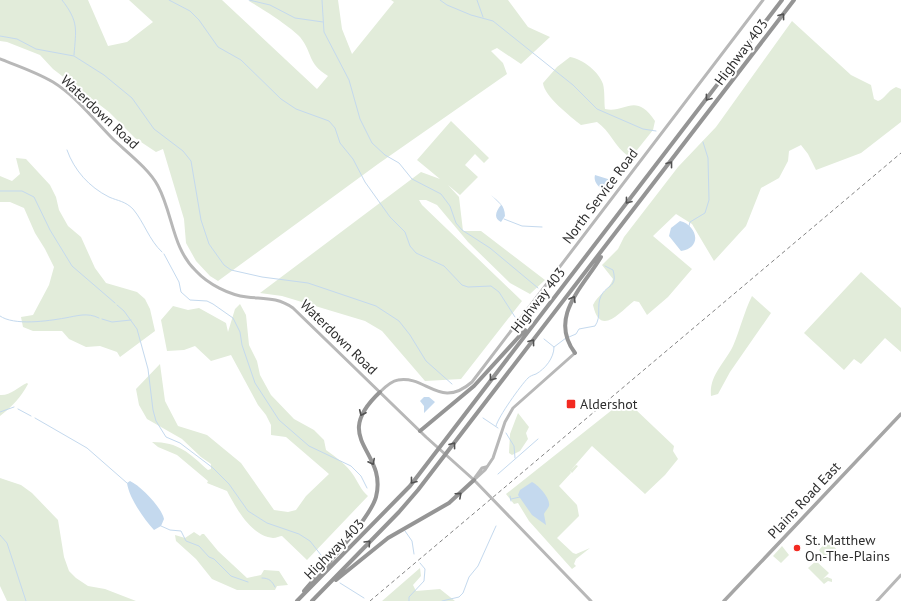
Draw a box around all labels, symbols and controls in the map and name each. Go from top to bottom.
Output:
one-way arrow [778,13,785,20]
street label: Highway 403 [710,15,772,89]
street label: Waterdown Road [57,71,143,153]
one-way arrow [706,94,713,101]
street label: North Service Road [558,145,642,247]
one-way arrow [665,161,672,168]
one-way arrow [626,196,633,203]
street label: Highway 403 [507,264,569,336]
street label: Waterdown Road [297,296,381,378]
one-way arrow [569,296,576,304]
one-way arrow [527,339,534,346]
one-way arrow [490,374,497,381]
place label: Aldershot [580,395,638,413]
marker: Aldershot [565,398,577,410]
one-way arrow [359,409,367,417]
one-way arrow [449,443,456,450]
one-way arrow [367,457,375,465]
street label: Plains Road East [764,458,844,542]
one-way arrow [410,477,417,484]
one-way arrow [454,493,462,500]
street label: Highway 403 [300,515,368,583]
place label: St. Matthew On-The-Plains [805,531,890,565]
one-way arrow [363,540,371,548]
marker: St. Matthew On-The-Plains [792,543,802,553]

